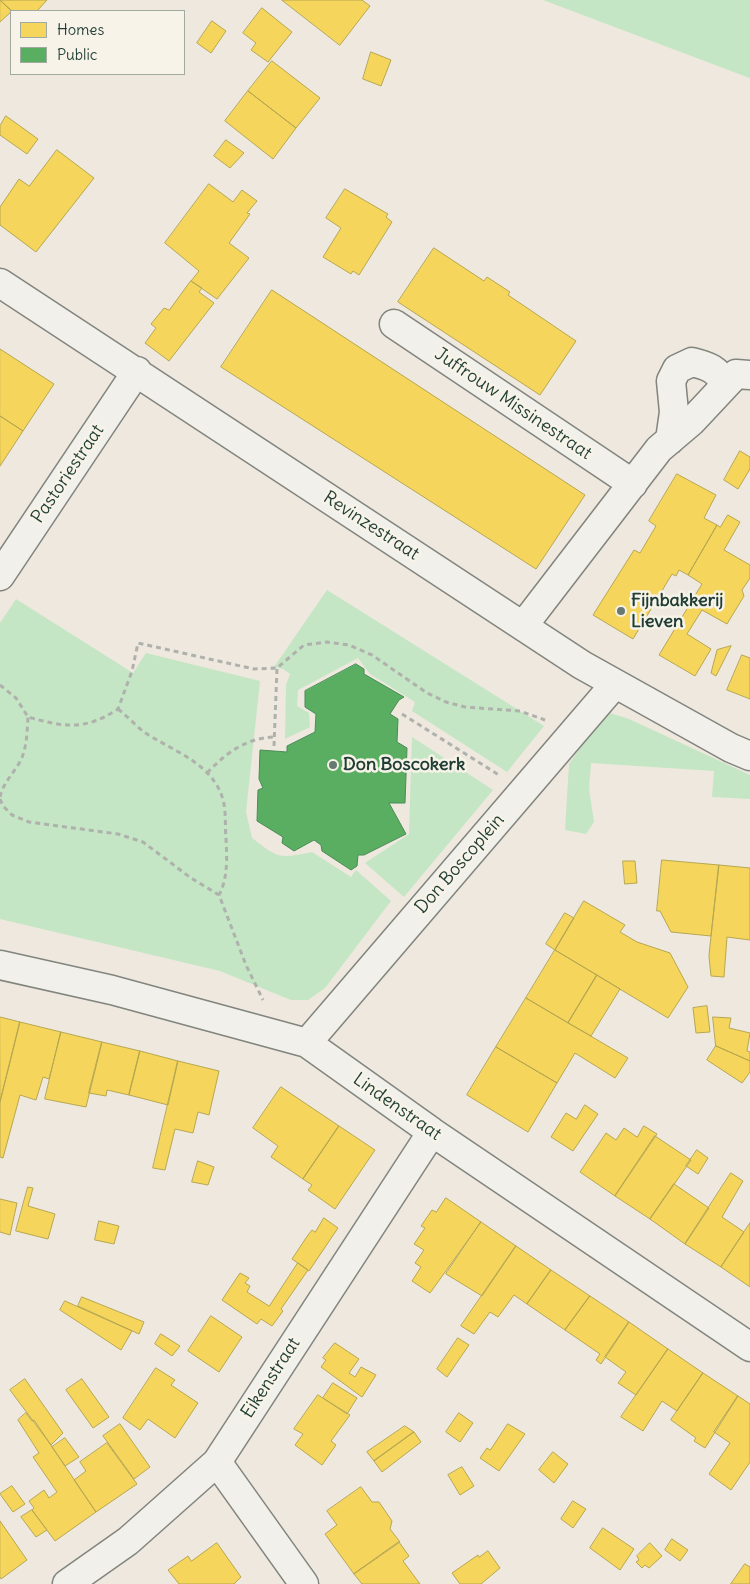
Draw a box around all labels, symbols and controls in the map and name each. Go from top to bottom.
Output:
legend [10,10,185,75]
text: Homes [57,20,104,39]
text: Public [57,45,97,64]
street label: Juffrouw Missinestraat [430,343,596,465]
street label: Pastoriestraat [27,421,109,527]
street label: Revinzestraat [319,487,423,565]
place label: Fijnbakkerij Lieven [631,590,723,632]
marker: Fijnbakkerij Lieven [615,605,627,617]
place label: Don Boscokerk [343,754,465,776]
marker: Don Boscokerk [327,759,339,771]
street label: Don Boscoplein [411,810,509,918]
street label: Lindenstraat [349,1069,445,1145]
street label: Eikenstraat [237,1334,305,1422]

